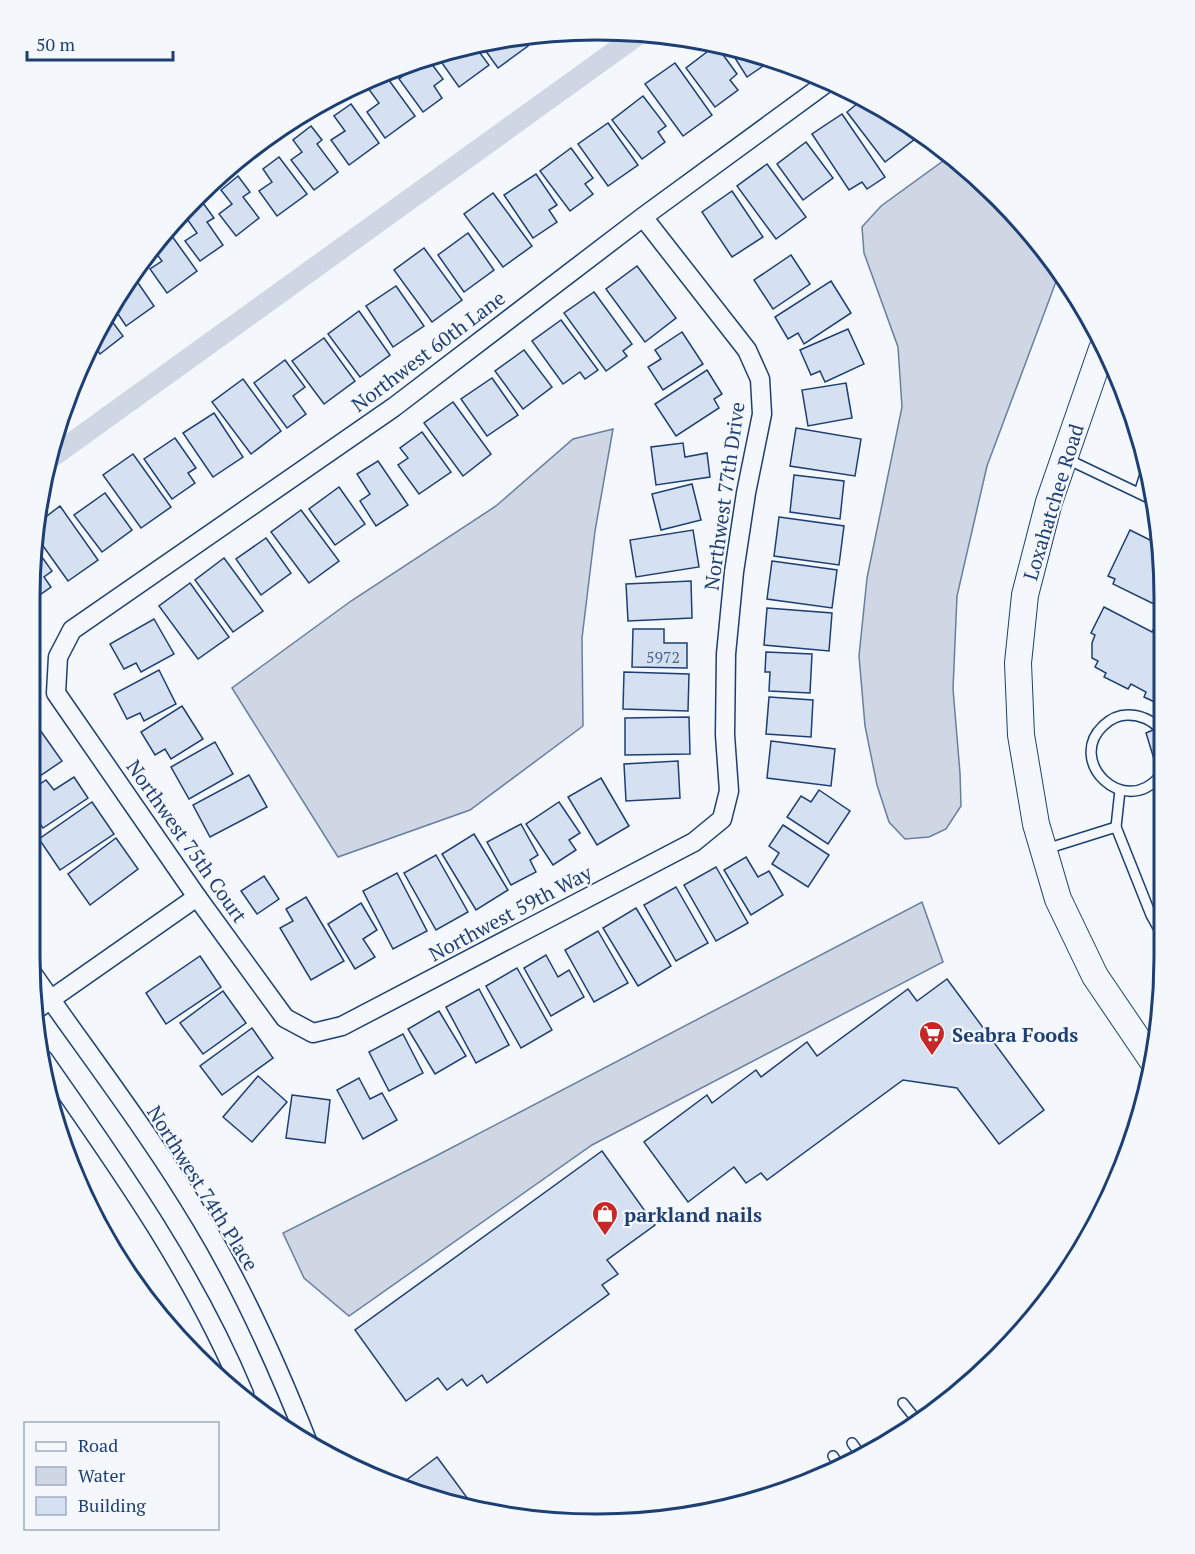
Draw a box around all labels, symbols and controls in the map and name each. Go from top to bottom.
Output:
scale bar [27,24,172,62]
text: 50 m [36,32,76,56]
street label: Northwest 60th Lane [346,284,510,418]
street label: Northwest 77th Drive [697,400,751,592]
street label: Loxahatchee Road [1016,420,1090,584]
house number: 5972 [646,646,680,668]
street label: Northwest 75th Court [121,754,254,928]
street label: Northwest 59th Way [424,858,597,967]
supermarket icon: Seabra Foods [917,1019,947,1057]
place label: Seabra Foods [952,1021,1078,1048]
street label: Northwest 74th Place [141,1100,265,1276]
shop icon: parkland nails [590,1199,620,1237]
place label: parkland nails [624,1201,762,1228]
legend [24,1422,219,1530]
text: Road [78,1433,118,1457]
text: Water [78,1463,125,1487]
text: Building [78,1493,146,1517]

